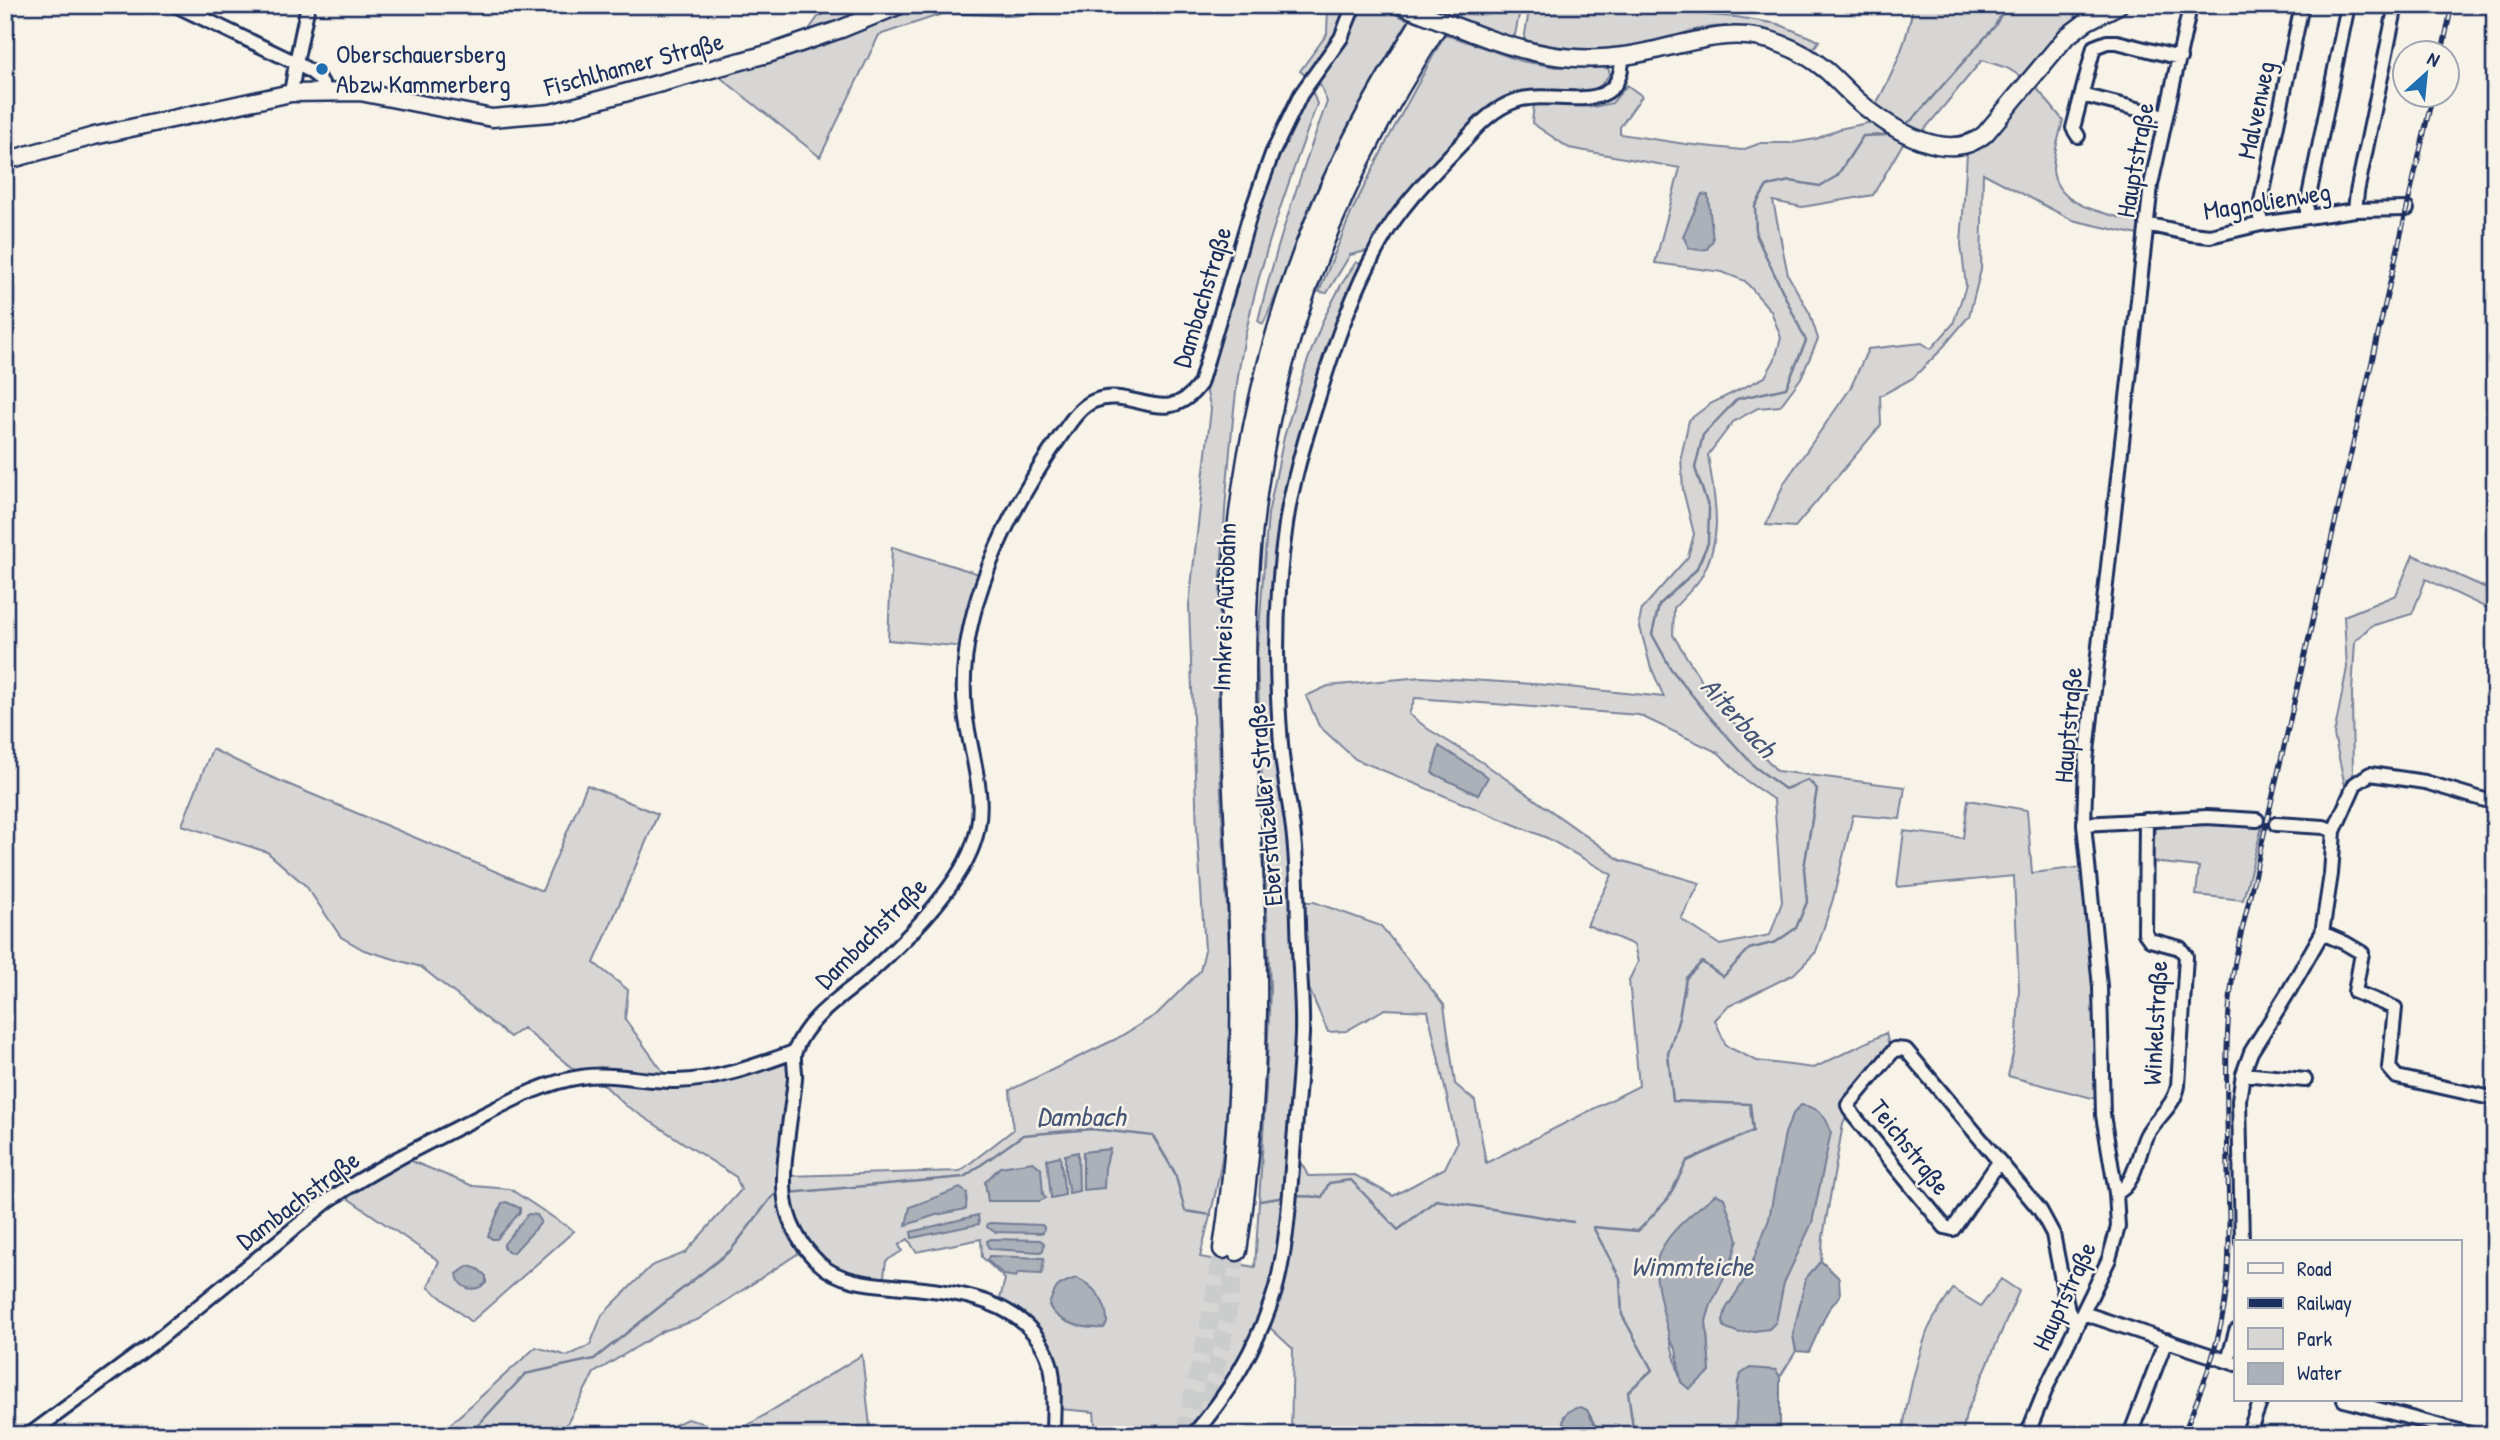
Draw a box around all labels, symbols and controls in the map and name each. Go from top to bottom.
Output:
street label: Fischlhamer Straße [540,23,727,104]
place label: Oberschauersberg Abzw Kammerberg [336,36,511,101]
north arrow [2392,38,2462,108]
text: N [2423,45,2444,73]
street label: Malvenweg [2228,58,2283,162]
marker: Oberschauersberg Abzw Kammerberg [314,61,330,77]
street label: Hauptstraße [2107,100,2162,220]
street label: Magnolienweg [2201,173,2333,228]
street label: Dambachstraße [1164,222,1240,371]
street label: Innkreis Autobahn [1203,522,1244,692]
street label: Hauptstraße [2045,666,2090,784]
water label: Aiterbach [1693,668,1787,767]
street label: Eberstalzeller Straße [1238,702,1291,908]
street label: Dambachstraße [807,869,934,996]
street label: Winkelstraße [2134,960,2175,1086]
street label: Teichstraße [1862,1092,1959,1202]
water label: Dambach [1037,1097,1127,1135]
street label: Dambachstraße [229,1142,366,1257]
street label: Hauptstraße [2023,1236,2104,1356]
legend [2234,1240,2462,1402]
water label: Wimmteiche [1631,1247,1755,1285]
text: Road [2297,1254,2331,1283]
text: Railway [2297,1288,2352,1317]
text: Park [2297,1324,2332,1353]
text: Water [2297,1358,2342,1387]

